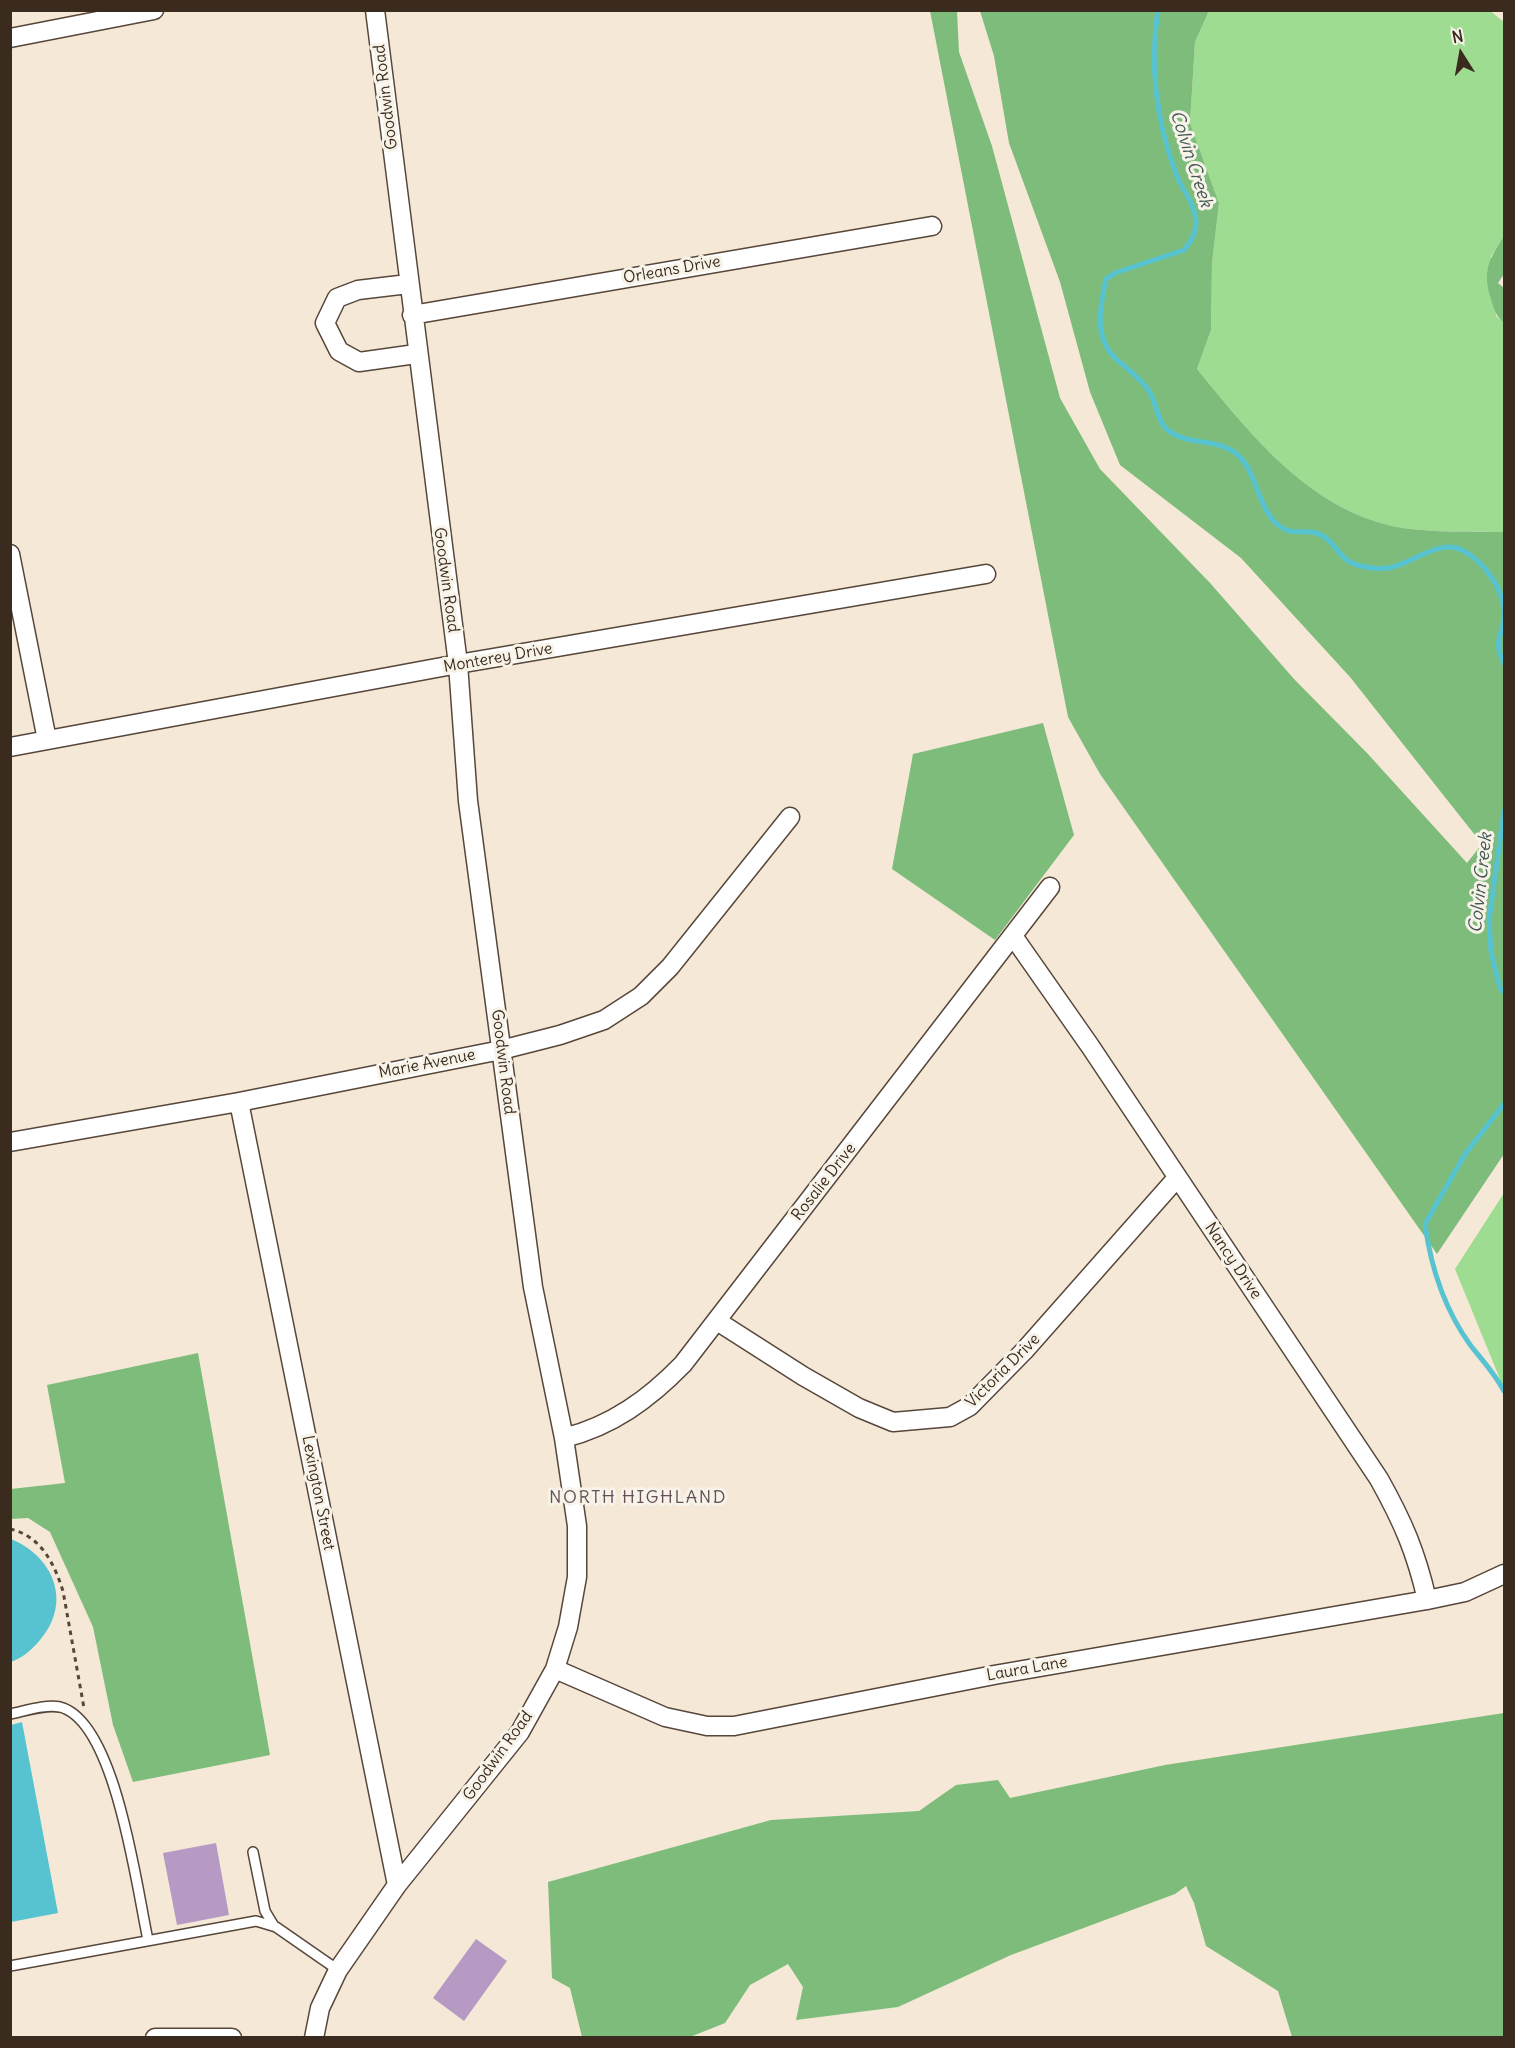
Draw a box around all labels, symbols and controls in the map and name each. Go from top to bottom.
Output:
north arrow [1431,24,1491,84]
text: N [1450,25,1465,47]
street label: Goodwin Road [370,43,402,151]
water label: Colvin Creek [1165,108,1217,210]
street label: Orleans Drive [622,252,722,288]
street label: Goodwin Road [429,526,463,634]
street label: Monterey Drive [442,639,554,677]
water label: Colvin Creek [1465,832,1497,934]
street label: Goodwin Road [487,1008,519,1116]
street label: Marie Avenue [377,1045,477,1083]
street label: Rosalie Drive [788,1139,860,1225]
street label: Nancy Drive [1200,1219,1266,1303]
street label: Victoria Drive [962,1330,1044,1412]
street label: Lexington Street [297,1434,339,1552]
district label: NORTH HIGHLAND [549,1487,727,1509]
street label: Laura Lane [985,1652,1069,1686]
street label: Goodwin Road [459,1708,537,1804]

